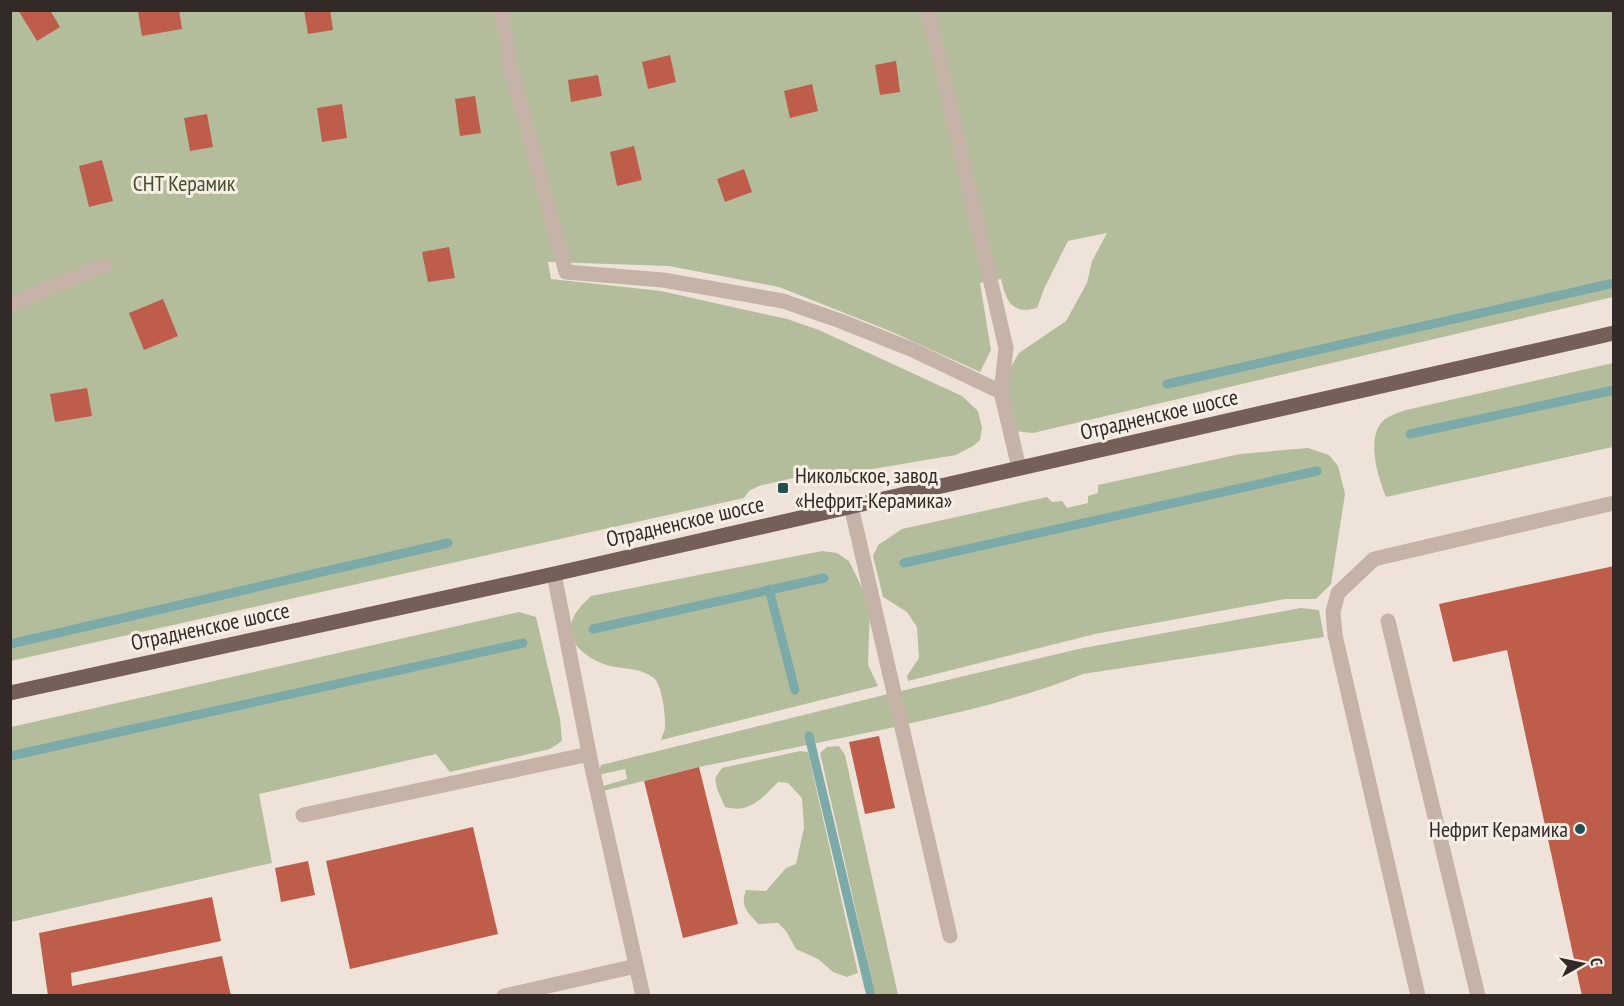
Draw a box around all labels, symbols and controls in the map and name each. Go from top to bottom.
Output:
park label: СНТ Керамик [133,169,236,197]
street label: Отрадненское шоссе [1077,382,1241,446]
place label: Никольское, завод «Нефрит-Керамика» [795,461,952,514]
marker: Никольское, завод «Нефрит-Керамика» [776,481,790,495]
street label: Отрадненское шоссе [603,489,767,553]
street label: Отрадненское шоссе [128,596,292,656]
place label: Нефрит Керамика [1429,815,1568,843]
marker: Нефрит Керамика [1573,822,1587,836]
north arrow [1552,934,1612,994]
text: С [1586,956,1607,968]

